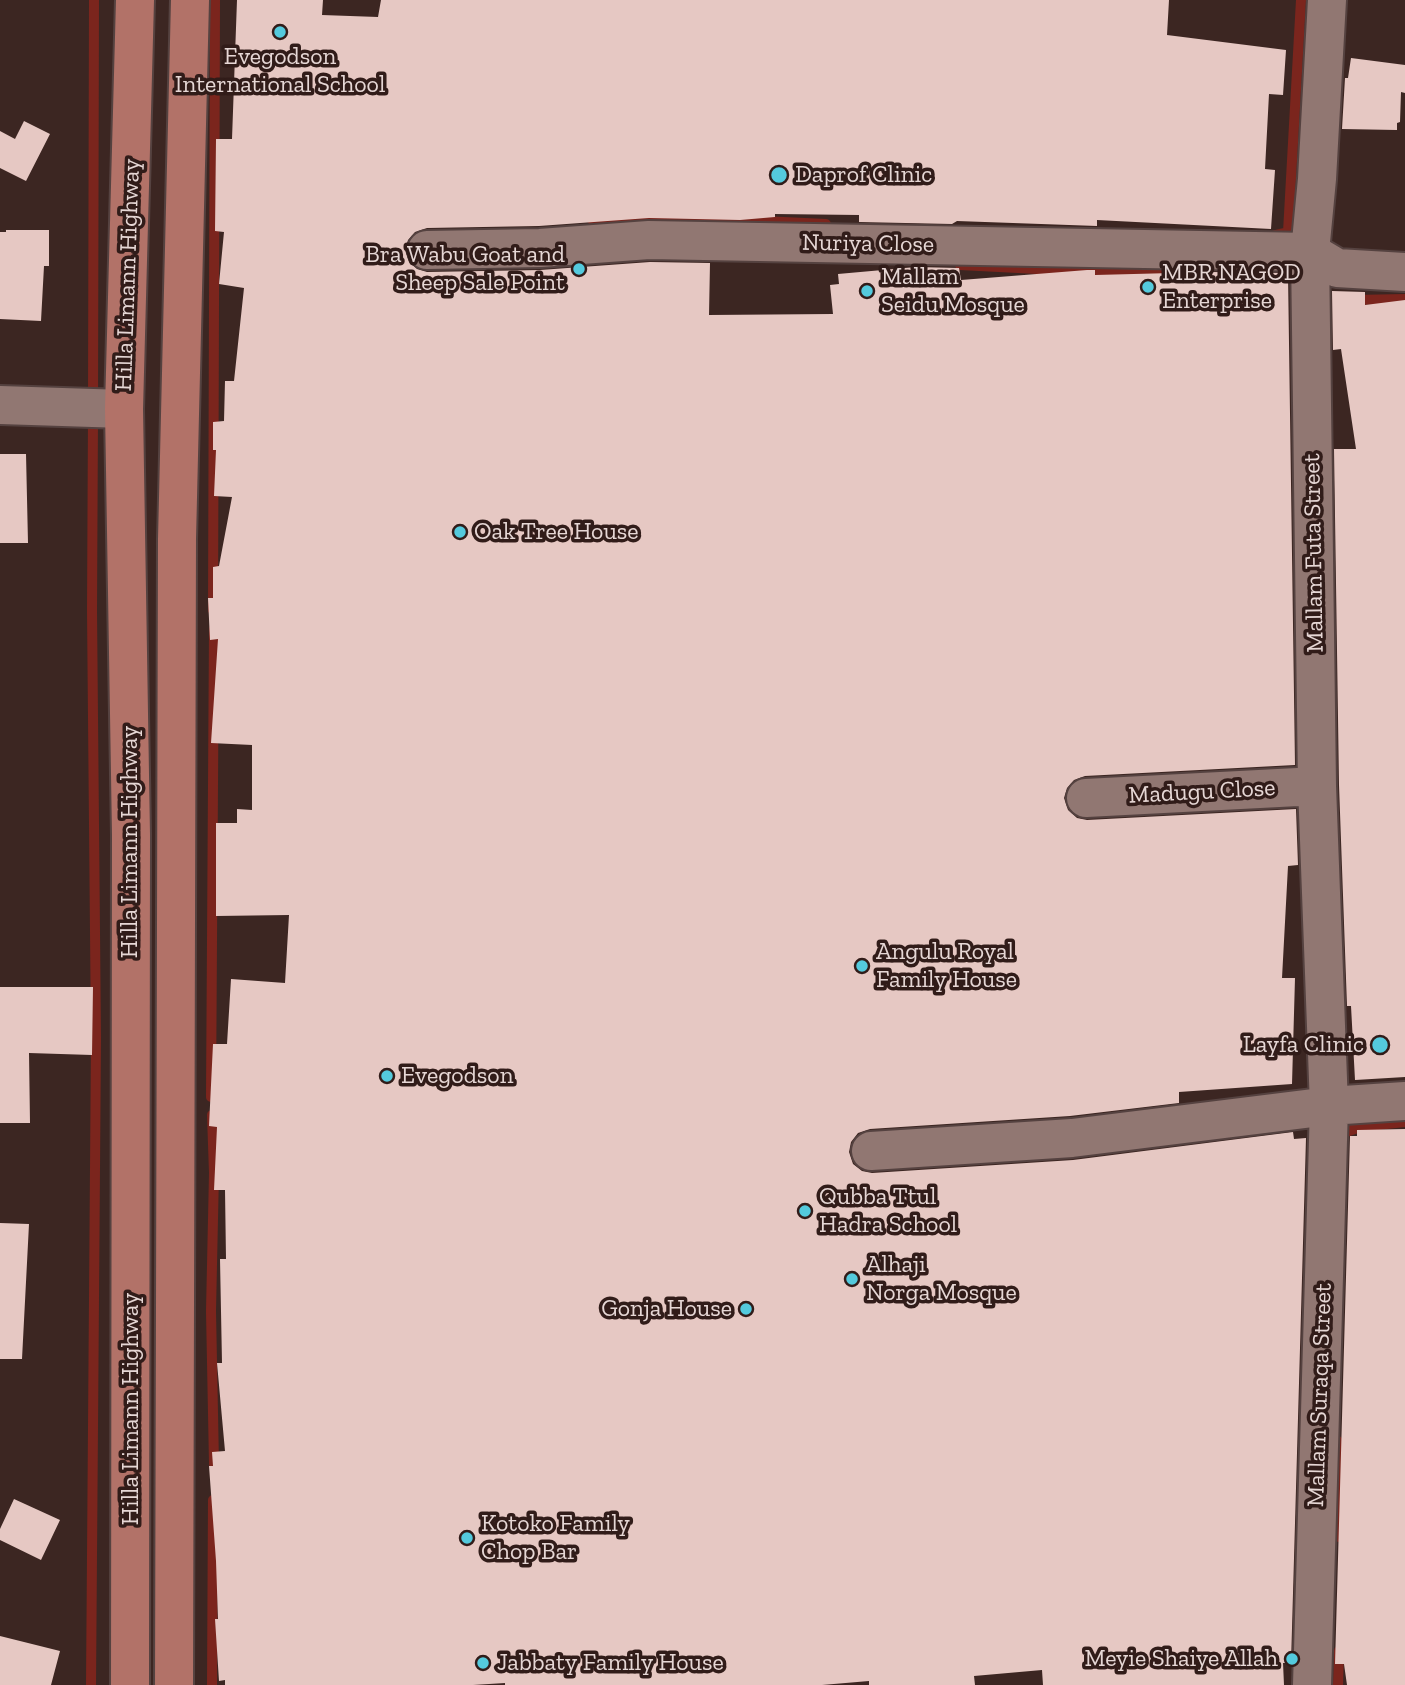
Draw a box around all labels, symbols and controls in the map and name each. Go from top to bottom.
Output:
marker: Evegodson International School [272,24,288,40]
place label: Evegodson International School [175,43,385,99]
street label: Hilla Limann Highway [110,158,146,392]
place label: Daprof Clinic [795,161,932,189]
marker: Daprof Clinic [769,165,789,185]
street label: Nuriya Close [802,228,934,260]
place label: Bra Wabu Goat and Sheep Sale Point [365,241,565,297]
place label: MBR NAGOD Enterprise [1162,259,1301,315]
marker: Bra Wabu Goat and Sheep Sale Point [571,261,587,277]
place label: Mallam Seidu Mosque [881,263,1025,319]
marker: MBR NAGOD Enterprise [1140,279,1156,295]
marker: Mallam Seidu Mosque [859,283,875,299]
street label: Mallam Futa Street [1298,453,1330,653]
place label: Oak Tree House [474,518,639,546]
marker: Oak Tree House [452,524,468,540]
street label: Hilla Limann Highway [116,726,144,958]
street label: Madugu Close [1128,774,1276,810]
place label: Angulu Royal Family House [876,938,1017,994]
marker: Angulu Royal Family House [854,958,870,974]
place label: Layfa Clinic [1243,1031,1364,1059]
marker: Layfa Clinic [1370,1035,1390,1055]
place label: Evegodson [401,1062,513,1090]
marker: Evegodson [379,1068,395,1084]
place label: Qubba Ttul Hadra School [819,1183,957,1239]
marker: Qubba Ttul Hadra School [797,1203,813,1219]
place label: Alhaji Norga Mosque [866,1251,1017,1307]
marker: Alhaji Norga Mosque [844,1271,860,1287]
street label: Mallam Suraqa Street [1302,1283,1338,1507]
street label: Hilla Limann Highway [117,1293,145,1525]
place label: Gonja House [601,1295,732,1323]
marker: Gonja House [738,1301,754,1317]
place label: Kotoko Family Chop Bar [481,1510,630,1566]
marker: Kotoko Family Chop Bar [459,1530,475,1546]
place label: Meyie Shaiye Allah [1085,1645,1278,1673]
place label: Jabbaty Family House [497,1649,724,1677]
marker: Meyie Shaiye Allah [1284,1651,1300,1667]
marker: Jabbaty Family House [475,1655,491,1671]

